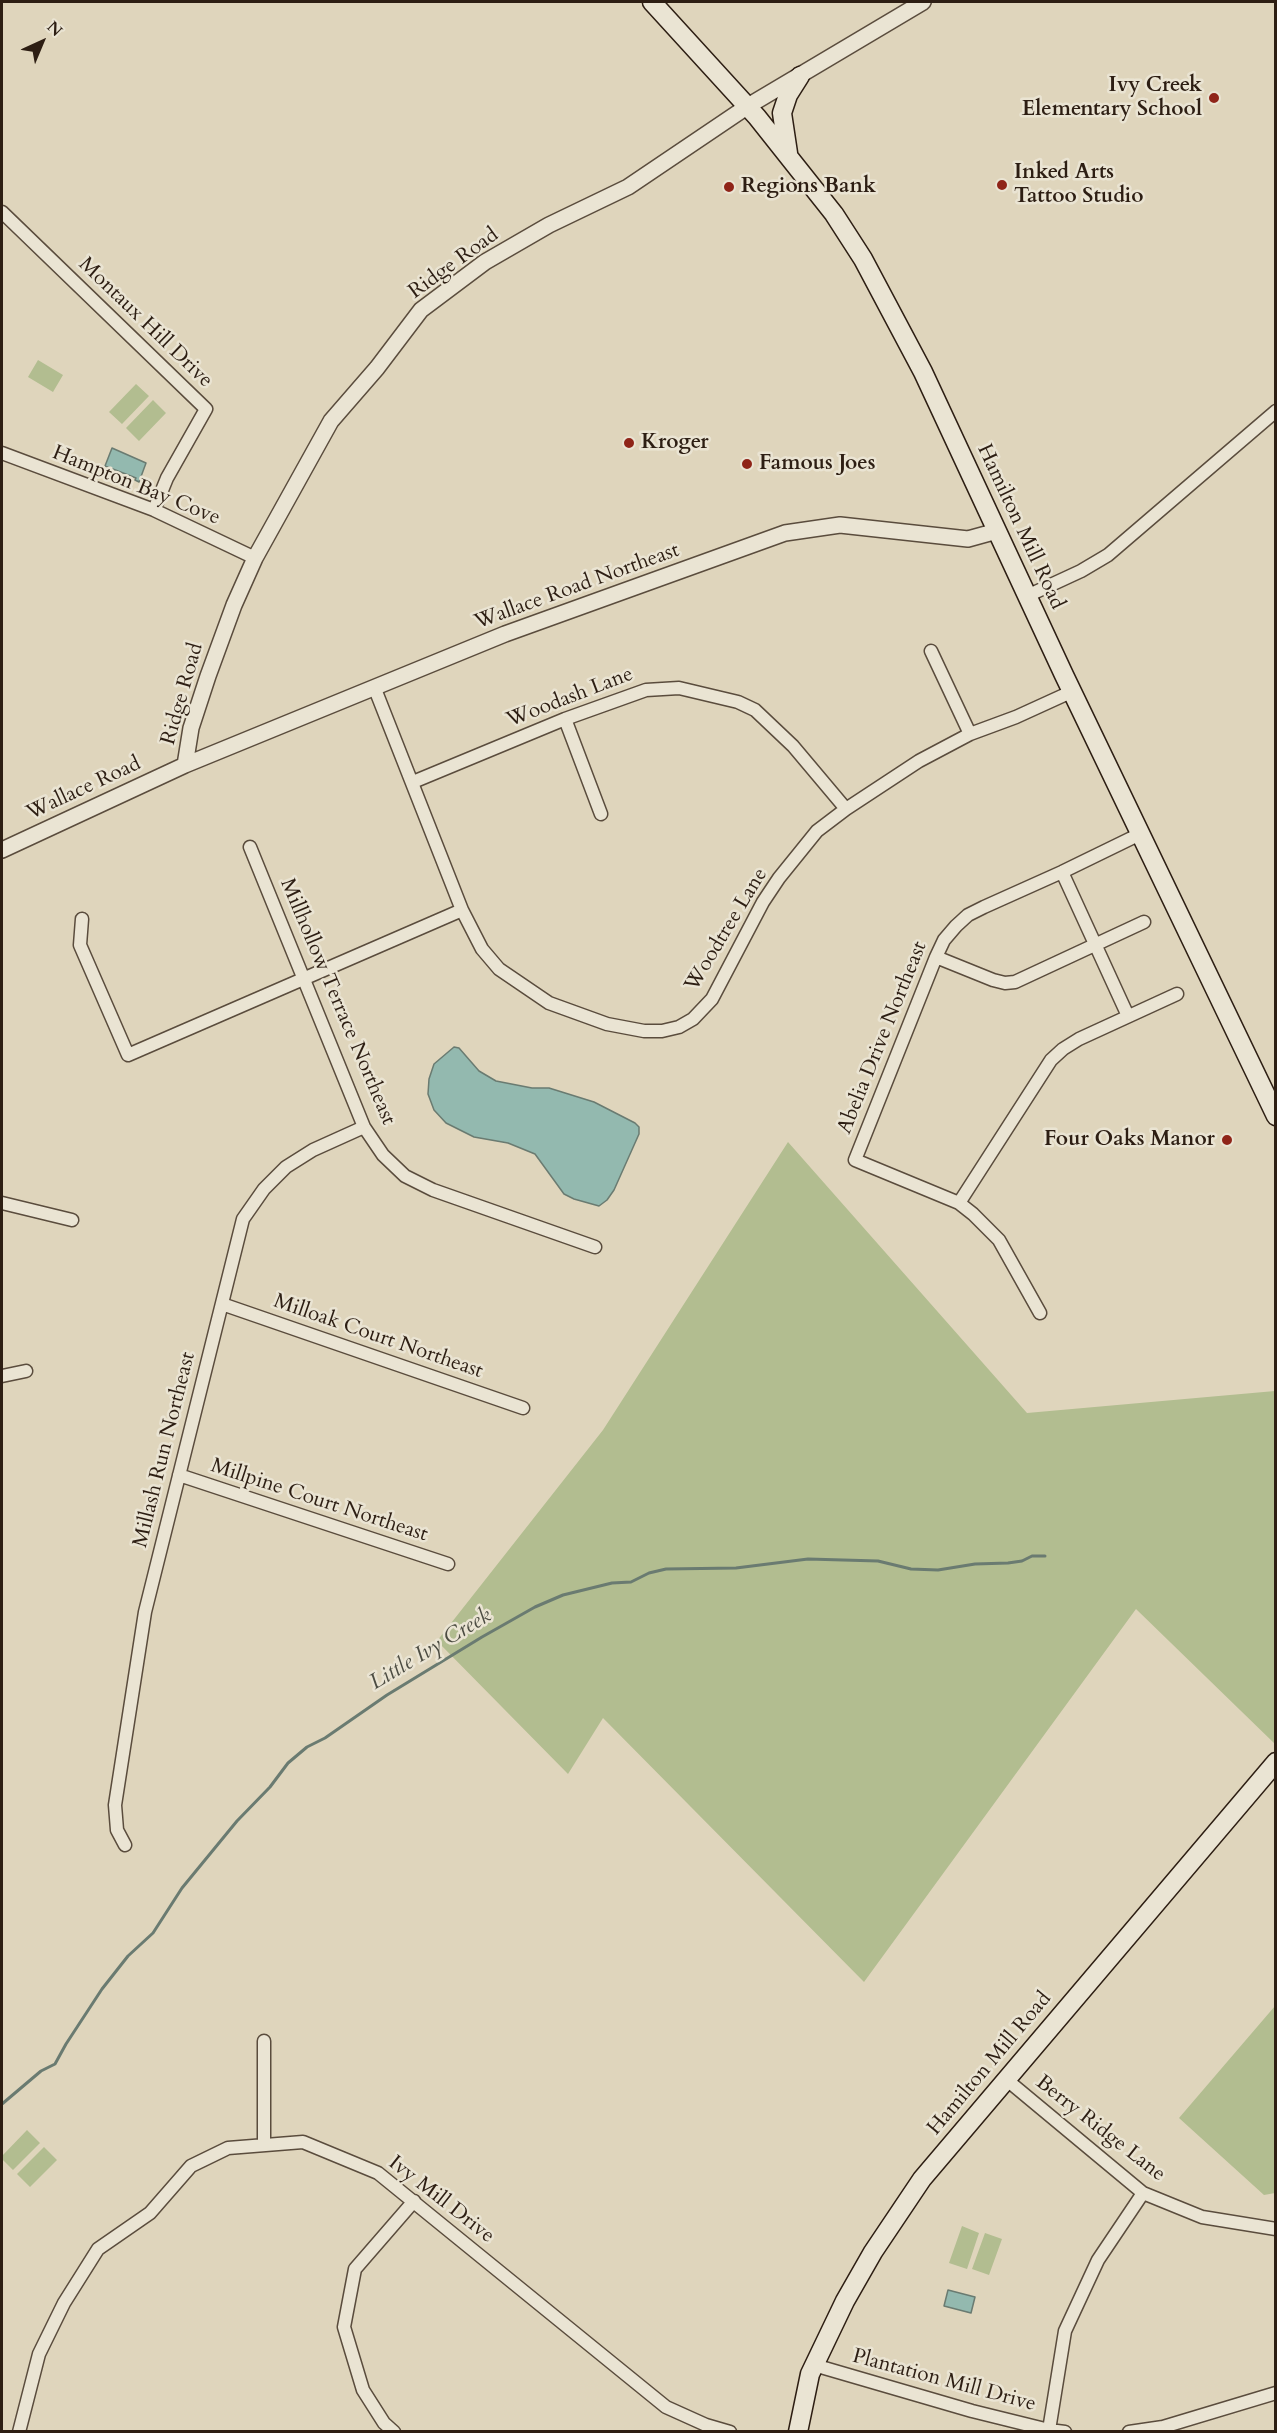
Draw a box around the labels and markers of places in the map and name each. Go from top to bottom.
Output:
place label: Ivy Creek Elementary School [1022,73,1202,123]
marker: Ivy Creek Elementary School [1207,91,1221,105]
place label: Inked Arts Tattoo Studio [1014,160,1144,210]
place label: Regions Bank [741,174,876,200]
marker: Inked Arts Tattoo Studio [995,178,1009,192]
marker: Regions Bank [722,180,736,194]
place label: Kroger [641,430,709,456]
marker: Kroger [622,436,636,450]
place label: Famous Joes [759,451,875,477]
marker: Famous Joes [740,457,754,471]
place label: Four Oaks Manor [1044,1127,1215,1153]
marker: Four Oaks Manor [1220,1133,1234,1147]

